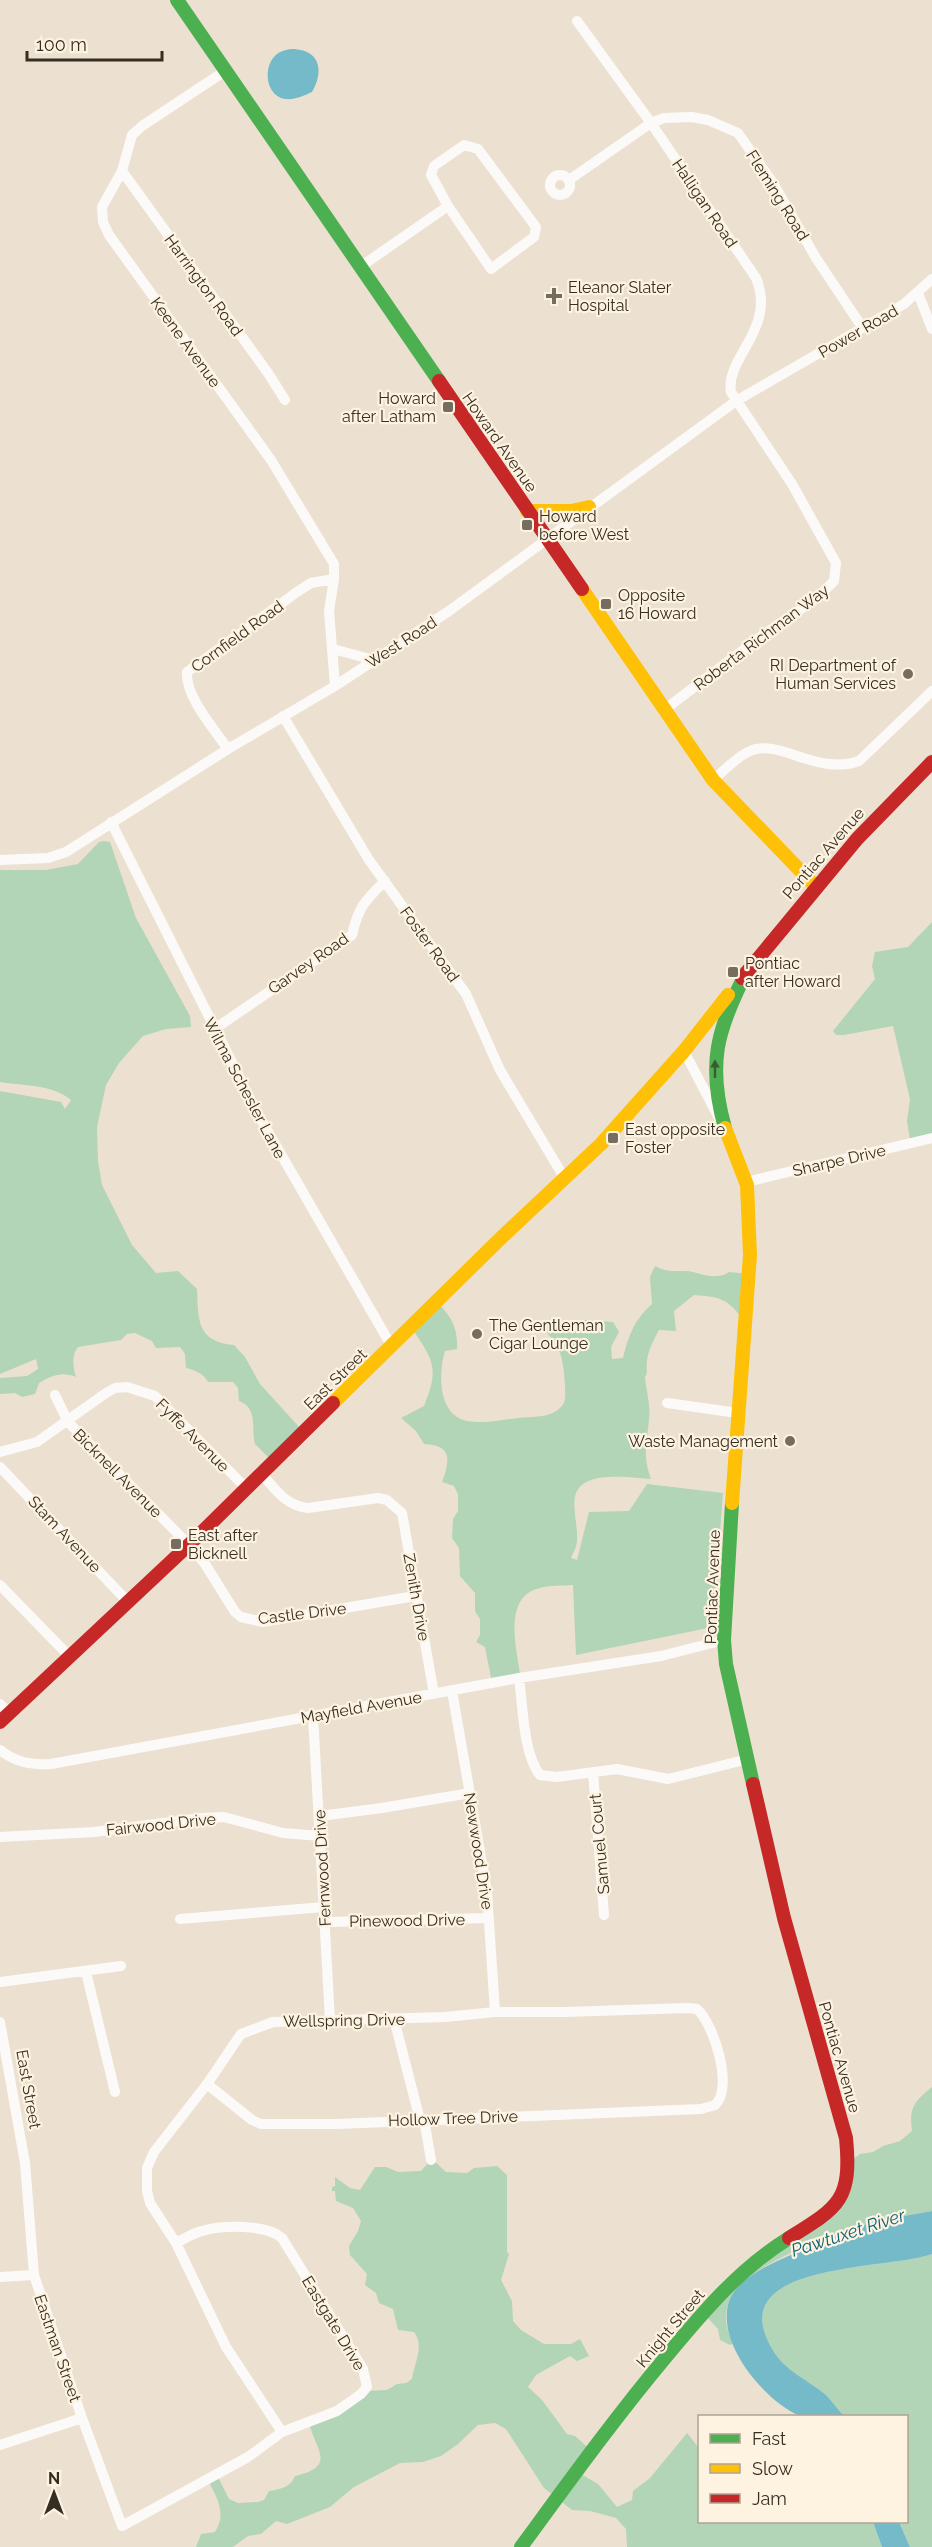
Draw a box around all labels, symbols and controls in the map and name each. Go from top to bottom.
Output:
scale bar [27,24,162,62]
text: 100 m [36,34,87,55]
street label: Fleming Road [742,147,813,244]
street label: Halligan Road [668,155,741,251]
street label: Harrington Road [160,231,247,340]
place label: Eleanor Slater Hospital [568,278,672,315]
marker: Eleanor Slater Hospital [545,287,563,305]
street label: Keene Avenue [146,293,225,391]
street label: Power Road [815,301,902,362]
place label: Howard after Latham [342,389,436,426]
street label: Howard Avenue [458,389,541,496]
marker: Howard after Latham [441,400,455,414]
place label: Howard before West [539,507,630,544]
marker: Howard before West [520,518,534,532]
street label: Roberta Richman Way [690,580,833,694]
place label: Opposite 16 Howard [618,586,696,623]
street label: Cornfield Road [187,596,287,676]
marker: Opposite 16 Howard [599,597,613,611]
street label: West Road [362,612,440,672]
place label: RI Department of Human Services [770,656,897,693]
marker: RI Department of Human Services [901,667,915,681]
street label: Pontiac Avenue [779,804,868,903]
street label: Foster Road [396,903,463,986]
street label: Garvey Road [264,929,352,998]
place label: Pontiac after Howard [745,954,841,991]
marker: Pontiac after Howard [726,965,740,979]
street label: Wilma Schesler Lane [199,1015,290,1162]
one-way arrow [710,1059,720,1078]
place label: East opposite Foster [625,1120,725,1157]
marker: East opposite Foster [606,1131,620,1145]
street label: Sharpe Drive [791,1141,887,1180]
place label: The Gentleman Cigar Lounge [489,1316,604,1353]
marker: The Gentleman Cigar Lounge [470,1327,484,1341]
street label: East Street [300,1344,371,1414]
street label: Fyffe Avenue [152,1395,233,1476]
street label: Bicknell Avenue [69,1425,166,1522]
place label: Waste Management [628,1432,779,1451]
marker: Waste Management [783,1434,797,1448]
street label: Stam Avenue [24,1492,105,1577]
place label: East after Bicknell [188,1526,258,1563]
street label: Pontiac Avenue [701,1529,724,1645]
marker: East after Bicknell [169,1537,183,1551]
street label: Zenith Drive [399,1552,434,1643]
street label: Castle Drive [257,1599,347,1628]
street label: Mayfield Avenue [299,1687,423,1727]
street label: Newwood Drive [460,1791,497,1911]
street label: Samuel Court [586,1792,613,1895]
street label: Fairwood Drive [105,1809,217,1840]
street label: Fernwood Drive [310,1809,335,1927]
street label: Pinewood Drive [349,1910,465,1931]
street label: Pontiac Avenue [815,1999,864,2115]
street label: Wellspring Drive [283,2010,405,2031]
street label: East Street [12,2048,45,2131]
street label: Hollow Tree Drive [388,2107,518,2130]
water label: Pawtuxet River [788,2204,908,2261]
street label: Eastgate Drive [298,2273,369,2374]
street label: Knight Street [632,2285,709,2371]
street label: Eastman Street [30,2292,85,2405]
legend [698,2415,908,2523]
text: Fast [752,2428,786,2449]
text: Slow [752,2458,793,2479]
north arrow [24,2463,84,2523]
text: N [48,2469,60,2488]
text: Jam [752,2488,787,2509]

